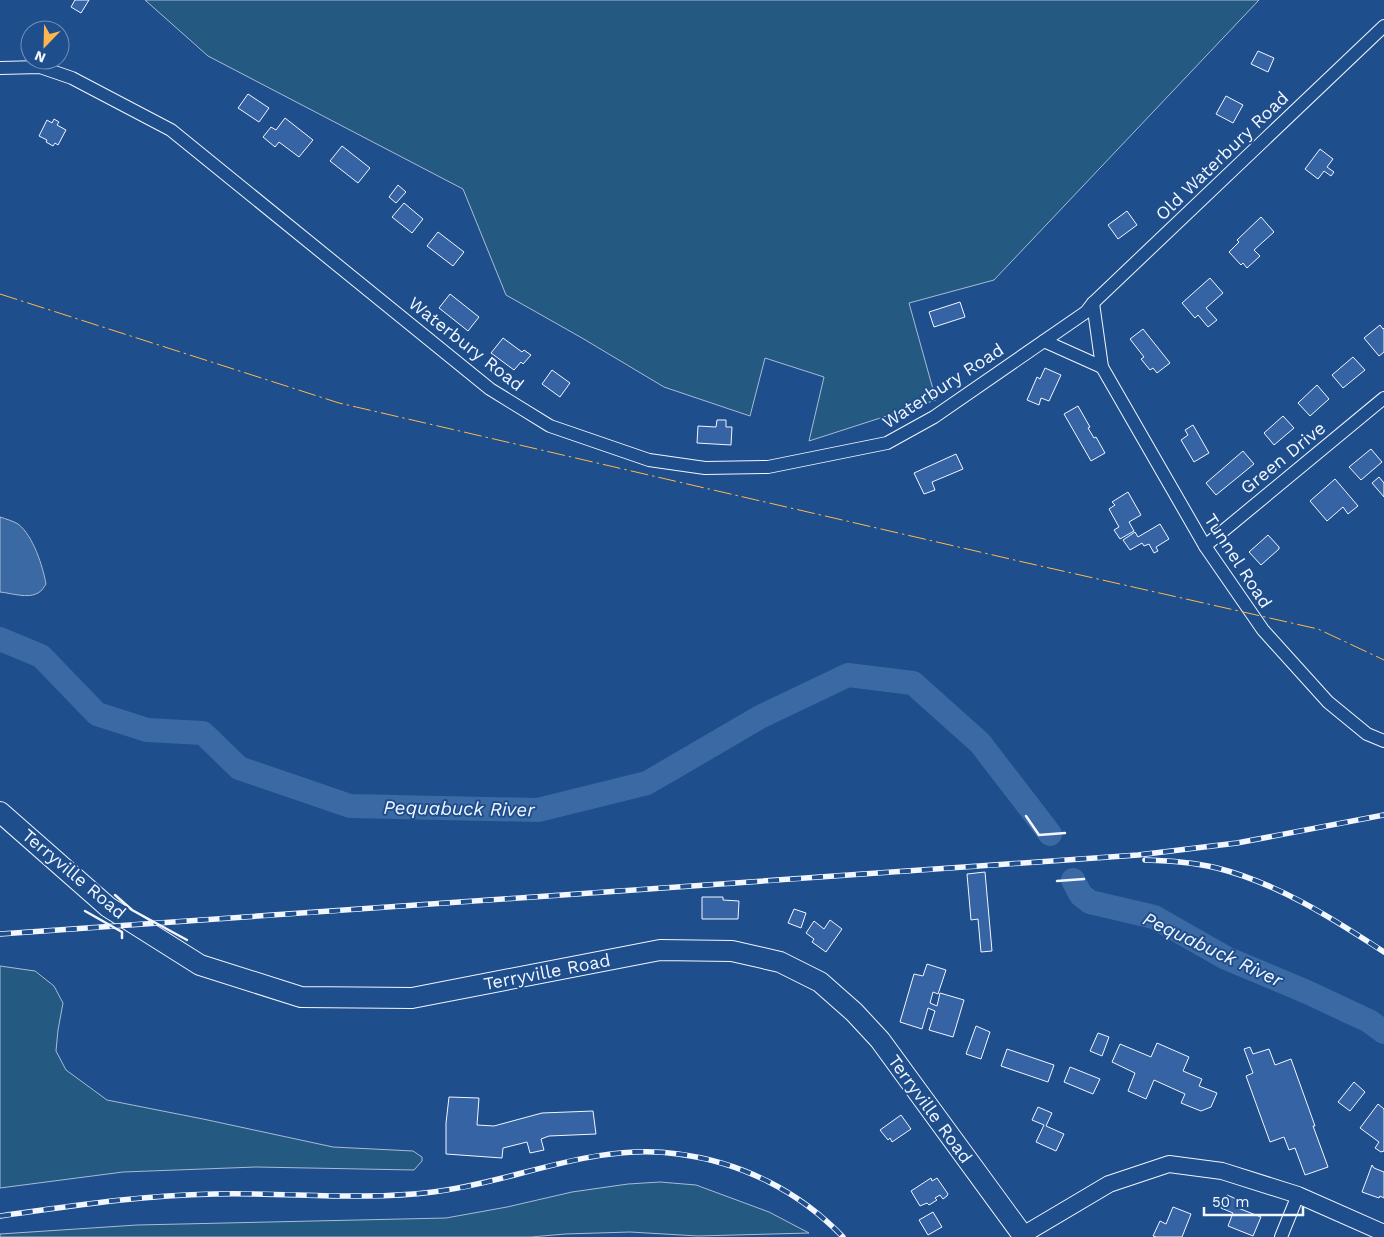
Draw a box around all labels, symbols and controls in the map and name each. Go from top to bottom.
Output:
north arrow [20,20,70,70]
text: N [32,48,48,66]
street label: Old Waterbury Road [1151,87,1292,224]
street label: Waterbury Road [405,292,528,395]
street label: Waterbury Road [878,339,1007,433]
street label: Green Drive [1236,417,1329,498]
street label: Tunnel Road [1200,510,1277,612]
water label: Pequabuck River [383,796,535,821]
street label: Terryville Road [18,824,130,923]
water label: Pequabuck River [1139,907,1287,992]
street label: Terryville Road [482,949,612,994]
street label: Terryville Road [884,1050,977,1167]
scale bar [1204,1184,1303,1216]
text: 50 m [1212,1193,1249,1211]

